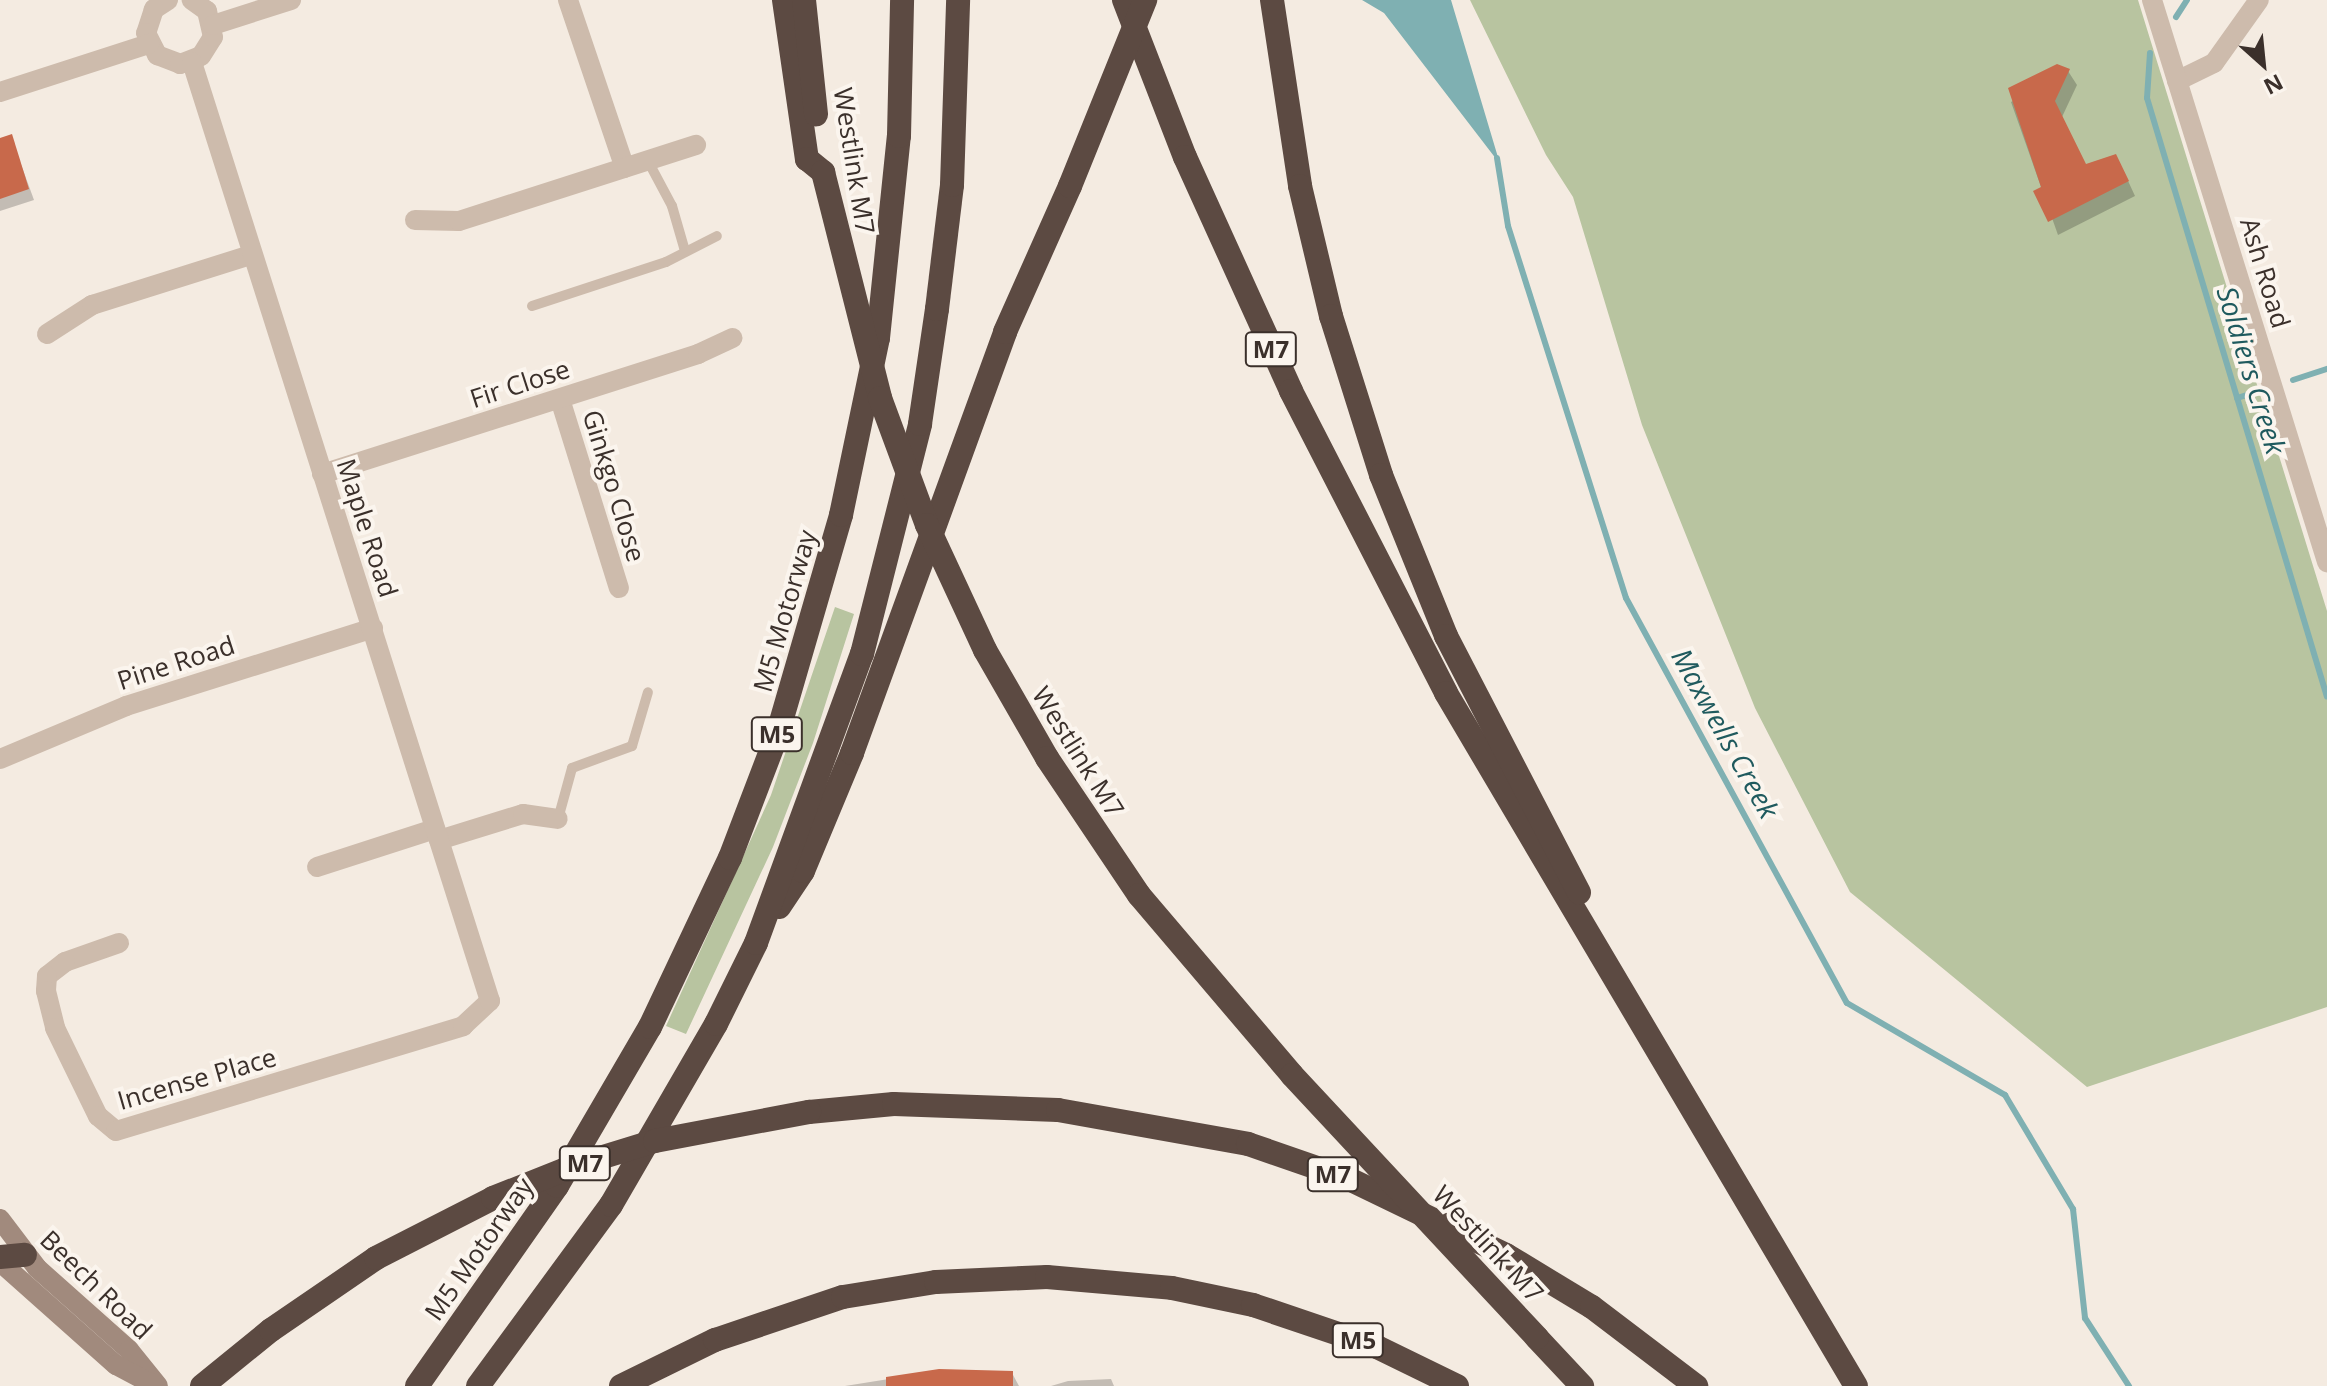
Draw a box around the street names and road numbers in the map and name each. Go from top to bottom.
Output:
street label: Westlink M7 [827,85,881,237]
street label: Ash Road [2233,214,2297,332]
road number: M7 [1243,329,1299,369]
street label: Fir Close [466,353,574,415]
street label: Ginkgo Close [576,406,652,566]
street label: Maple Road [330,455,404,601]
street label: M5 Motorway [747,526,823,696]
street label: Pine Road [113,629,239,697]
street label: Westlink M7 [1026,681,1130,823]
road number: M5 [749,714,805,754]
street label: Incense Place [114,1041,280,1117]
road number: M7 [557,1143,613,1183]
road number: M7 [1305,1154,1361,1194]
street label: M5 Motorway [418,1172,540,1326]
street label: Westlink M7 [1426,1179,1550,1309]
street label: Beech Road [34,1224,158,1346]
road number: M5 [1330,1320,1386,1360]

